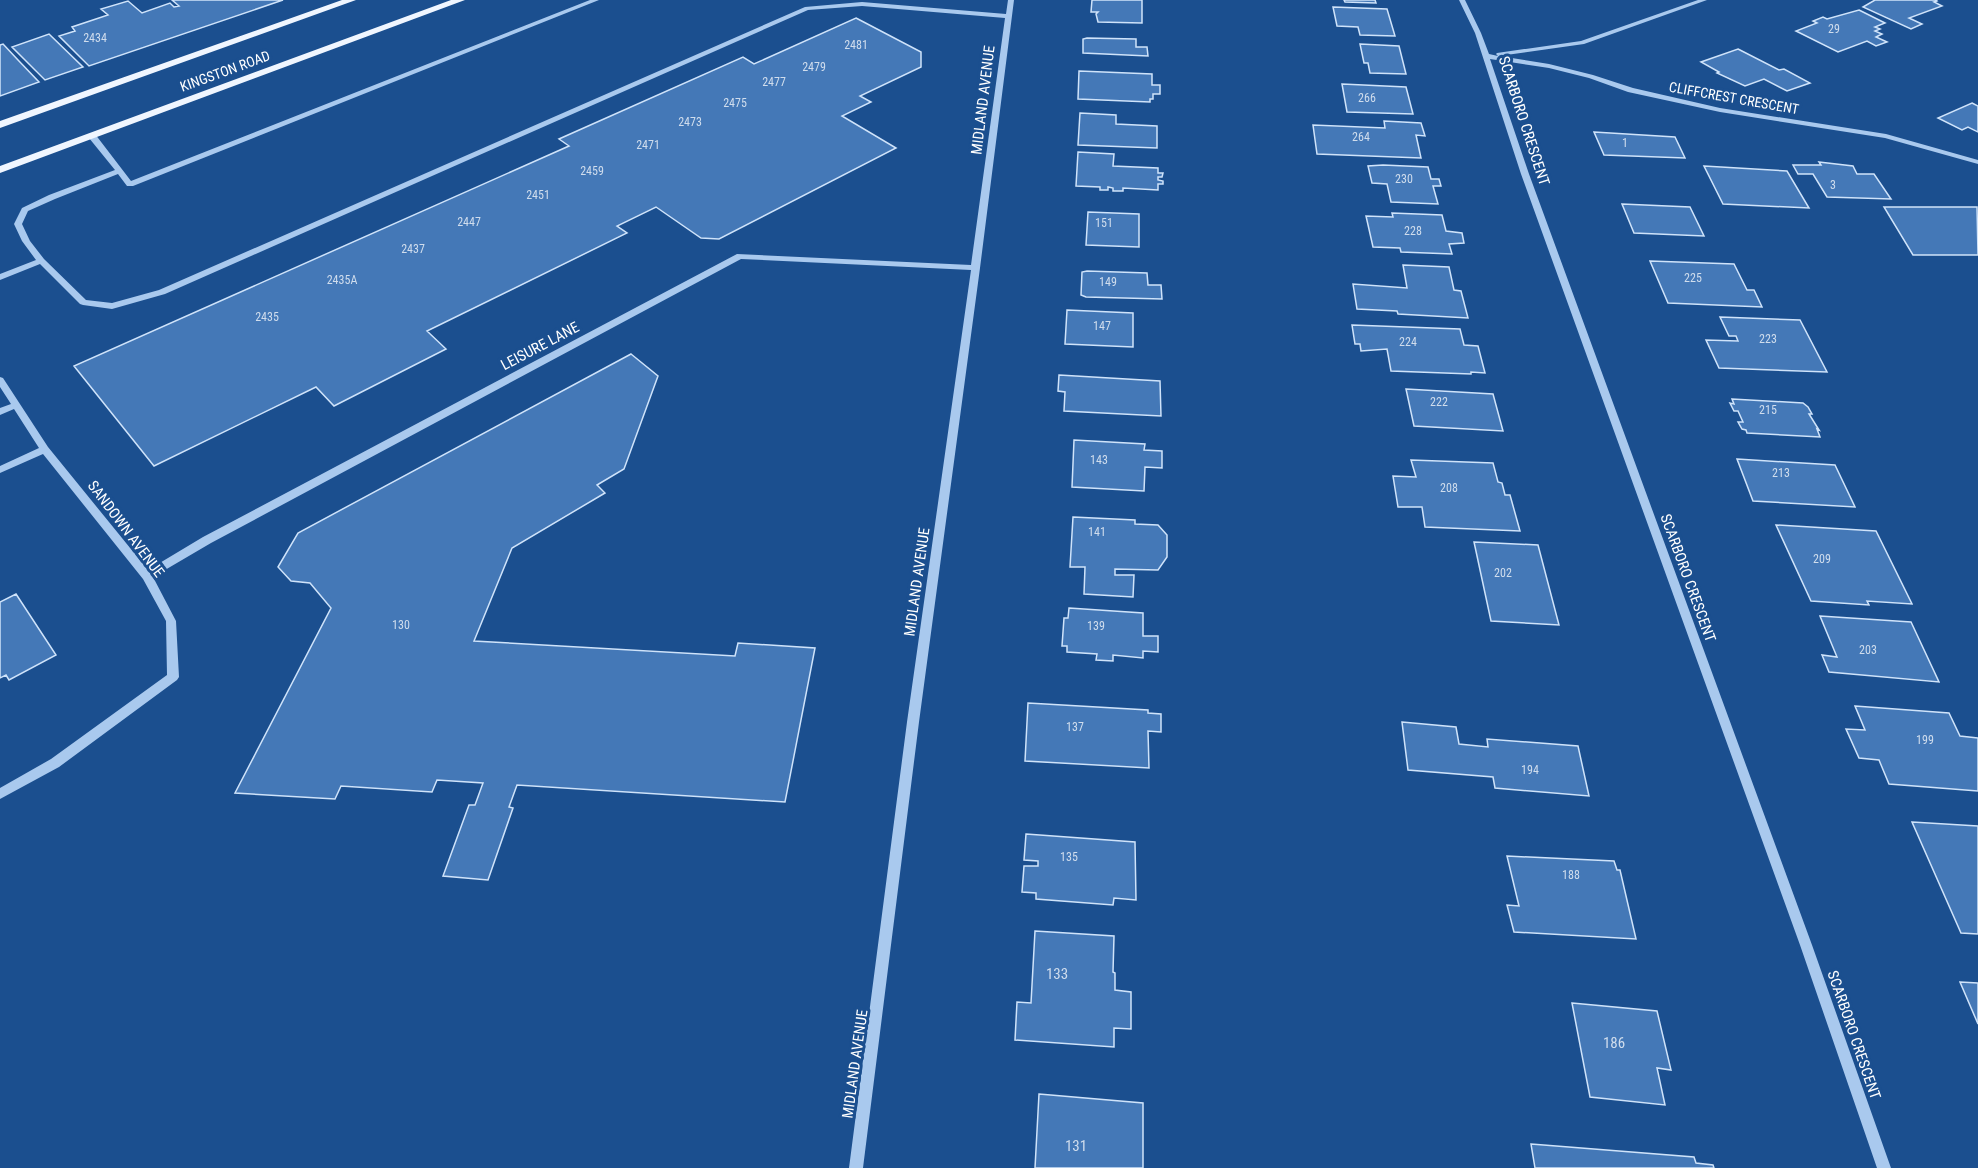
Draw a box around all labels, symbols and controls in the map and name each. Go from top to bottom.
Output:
house number: 29 [1828,22,1840,36]
house number: 2434 [83,31,107,45]
house number: 2481 [844,38,868,52]
street label: MIDLAND AVENUE [967,44,999,156]
street label: KINGSTON ROAD [178,47,272,95]
street label: SCARBORO CRESCENT [1495,54,1553,188]
house number: 2479 [802,60,826,74]
house number: 2477 [762,75,786,89]
street label: CLIFFCREST CRESCENT [1668,79,1800,117]
house number: 266 [1358,91,1376,105]
house number: 2475 [723,96,747,110]
house number: 2473 [678,115,702,129]
house number: 264 [1352,130,1370,144]
house number: 1 [1622,136,1628,150]
house number: 2471 [636,138,660,152]
house number: 2459 [580,164,604,178]
house number: 230 [1395,172,1413,186]
house number: 3 [1830,178,1836,192]
house number: 2451 [526,188,550,202]
house number: 2447 [457,215,481,229]
house number: 151 [1095,216,1113,230]
house number: 228 [1404,224,1422,238]
house number: 2437 [401,242,425,256]
house number: 225 [1684,271,1702,285]
house number: 2435A [327,273,357,287]
house number: 149 [1099,275,1117,289]
house number: 2435 [255,310,279,324]
street label: LEISURE LANE [498,318,582,374]
house number: 147 [1093,319,1111,333]
house number: 223 [1759,332,1777,346]
house number: 224 [1399,335,1417,349]
house number: 222 [1430,395,1448,409]
house number: 215 [1759,403,1777,417]
house number: 143 [1090,453,1108,467]
house number: 213 [1772,466,1790,480]
street label: SANDOWN AVENUE [84,477,168,581]
house number: 208 [1440,481,1458,495]
street label: SCARBORO CRESCENT [1656,511,1720,645]
house number: 141 [1088,525,1106,539]
street label: MIDLAND AVENUE [900,526,934,638]
house number: 209 [1813,552,1831,566]
house number: 202 [1494,566,1512,580]
house number: 130 [392,618,410,632]
house number: 139 [1087,619,1105,633]
house number: 203 [1859,643,1877,657]
house number: 137 [1066,720,1084,734]
house number: 199 [1916,733,1934,747]
house number: 194 [1521,763,1539,777]
house number: 135 [1060,850,1078,864]
house number: 188 [1562,868,1580,882]
house number: 133 [1046,965,1068,983]
street label: SCARBORO CRESCENT [1824,968,1885,1102]
street label: MIDLAND AVENUE [838,1008,872,1120]
house number: 186 [1603,1034,1625,1052]
house number: 131 [1065,1137,1087,1155]

